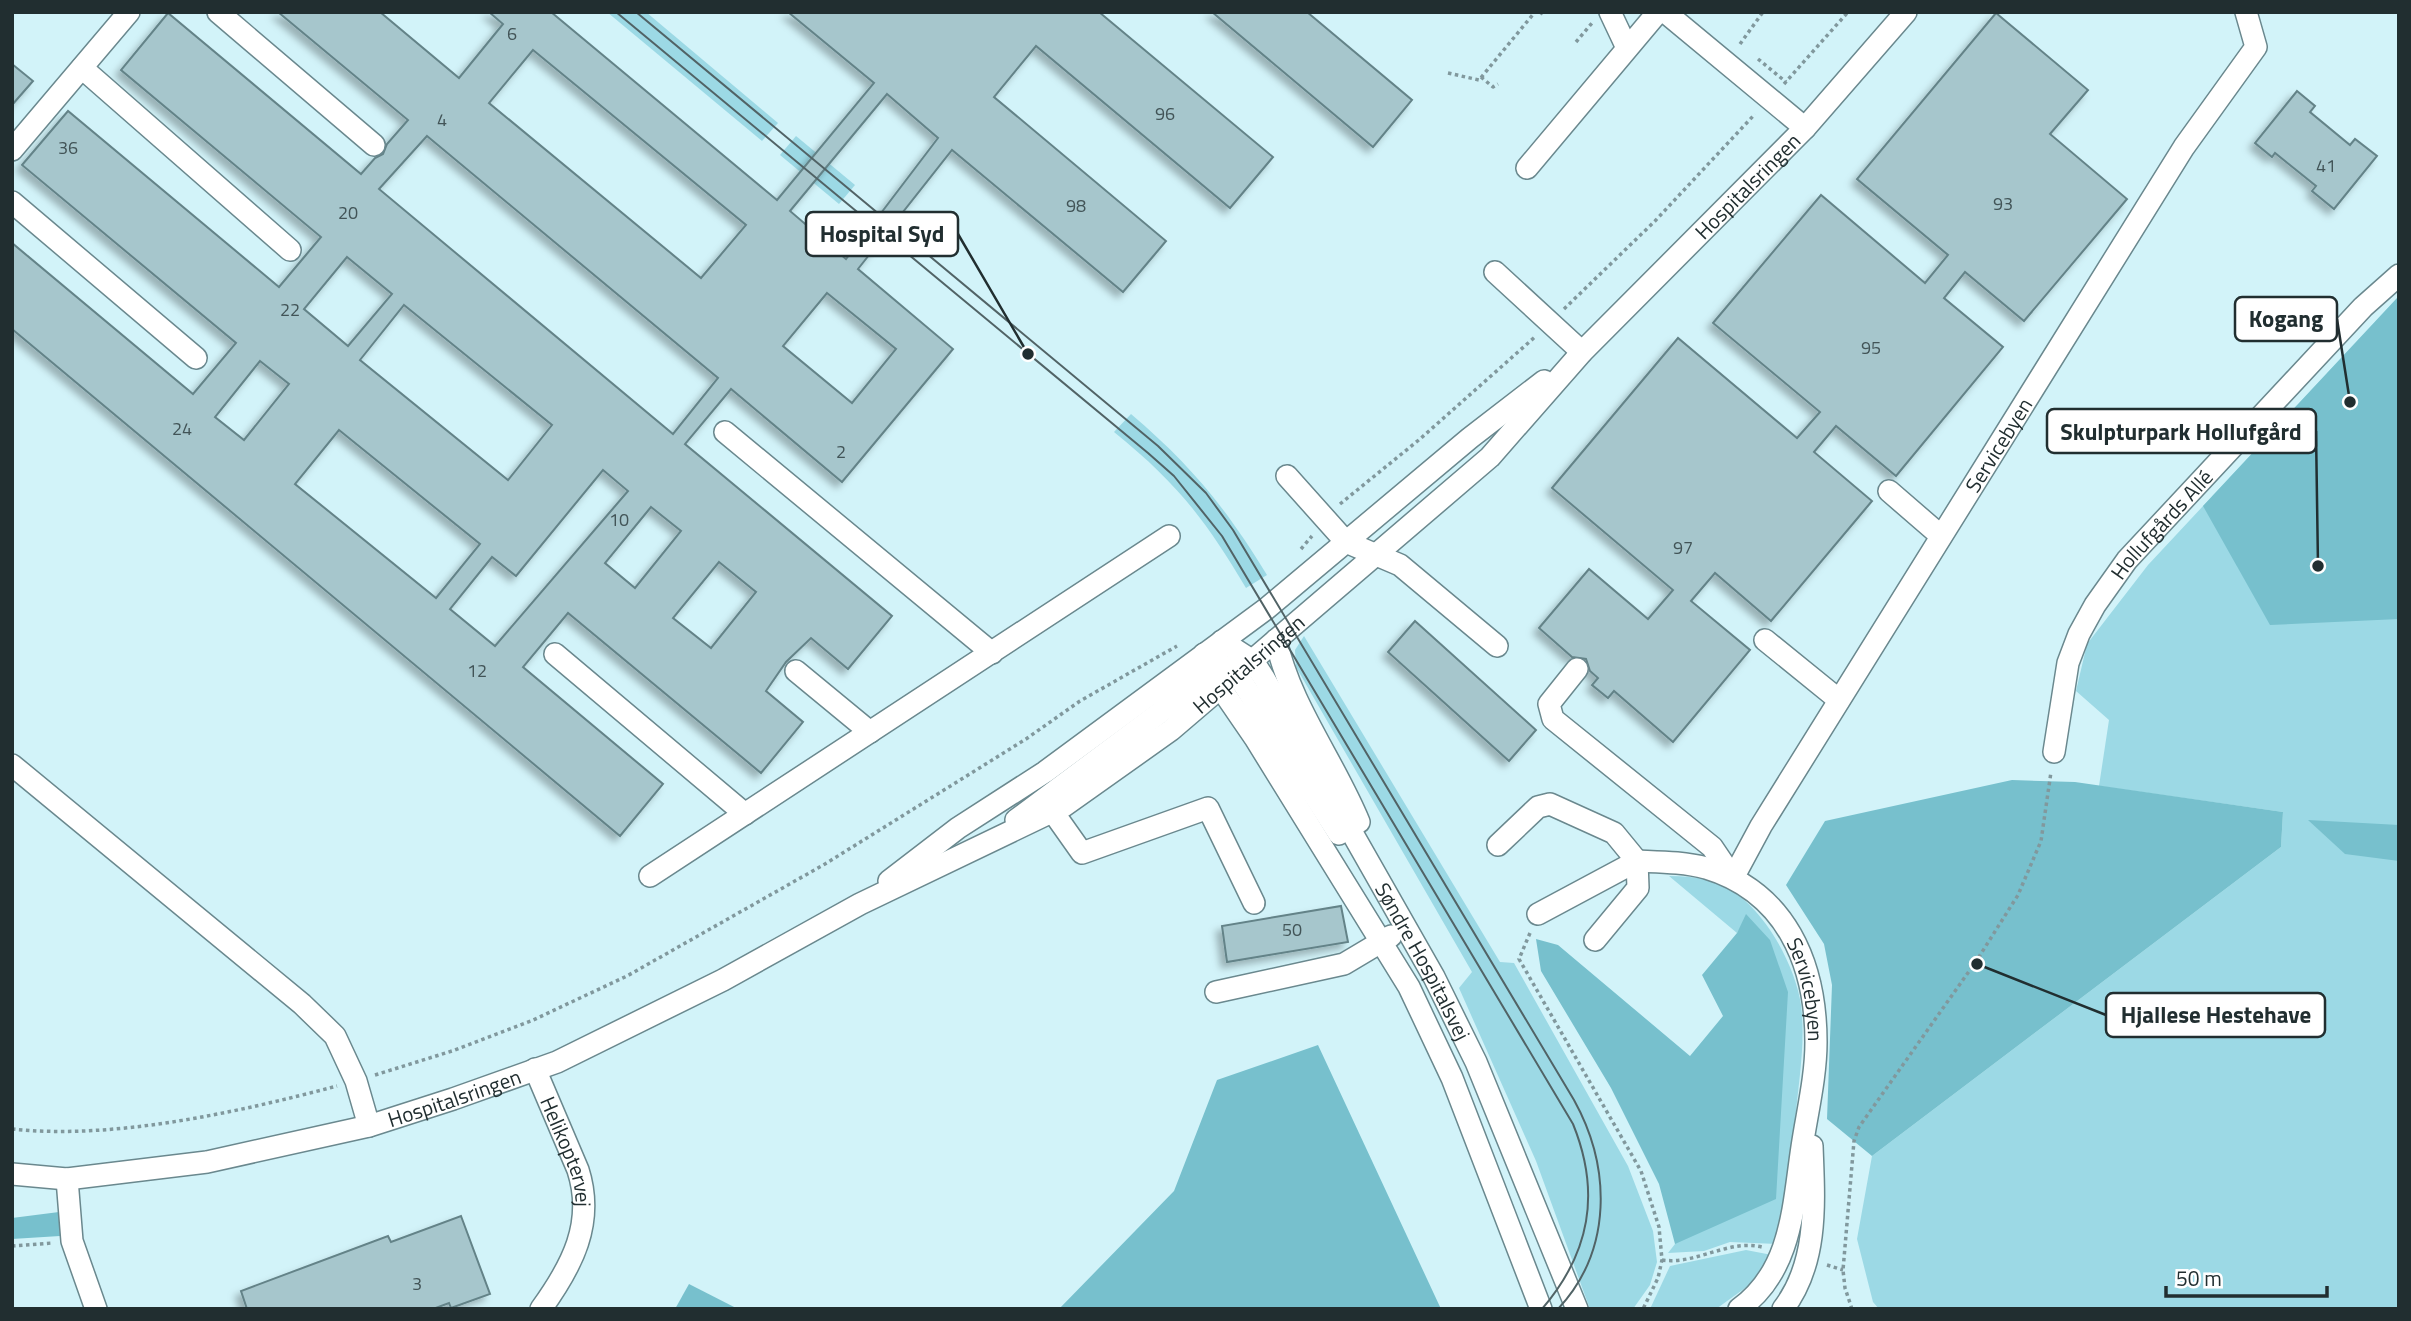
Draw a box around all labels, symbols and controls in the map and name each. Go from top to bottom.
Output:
house number: 6 [507,20,517,47]
house number: 96 [1155,100,1175,127]
house number: 4 [437,106,447,133]
street label: Hospitalsringen [1687,125,1808,246]
house number: 36 [58,134,78,161]
house number: 41 [2316,152,2336,179]
house number: 93 [1993,190,2013,217]
house number: 98 [1066,192,1086,219]
house number: 20 [338,199,358,226]
callout: Hospital Syd [806,212,958,256]
text: Hospital Syd [820,216,944,251]
house number: 22 [280,296,300,323]
callout: Kogang [2235,297,2337,341]
text: Kogang [2249,301,2323,336]
house number: 95 [1861,334,1881,361]
street label: Servicebyen [1957,391,2040,498]
callout: Skulpturpark Hollufgård [2047,409,2316,453]
text: Skulpturpark Hollufgård [2060,414,2302,449]
house number: 24 [172,415,192,442]
house number: 2 [836,438,846,465]
street label: Hollufgårds Allé [2102,462,2220,586]
house number: 10 [609,506,629,533]
house number: 97 [1673,534,1693,561]
street label: Hospitalsringen [1185,606,1312,721]
house number: 12 [467,657,487,684]
street label: Søndre Hospitalsvej [1367,876,1479,1046]
house number: 50 [1282,916,1302,943]
street label: Servicebyen [1779,932,1832,1042]
callout: Hjallese Hestehave [2106,993,2325,1037]
text: Hjallese Hestehave [2121,997,2311,1032]
street label: Hospitalsringen [383,1060,525,1135]
street label: Helikoptervej [532,1091,600,1207]
scale bar [2166,1254,2327,1298]
text: 50 m [2176,1262,2222,1294]
house number: 3 [412,1270,422,1297]

